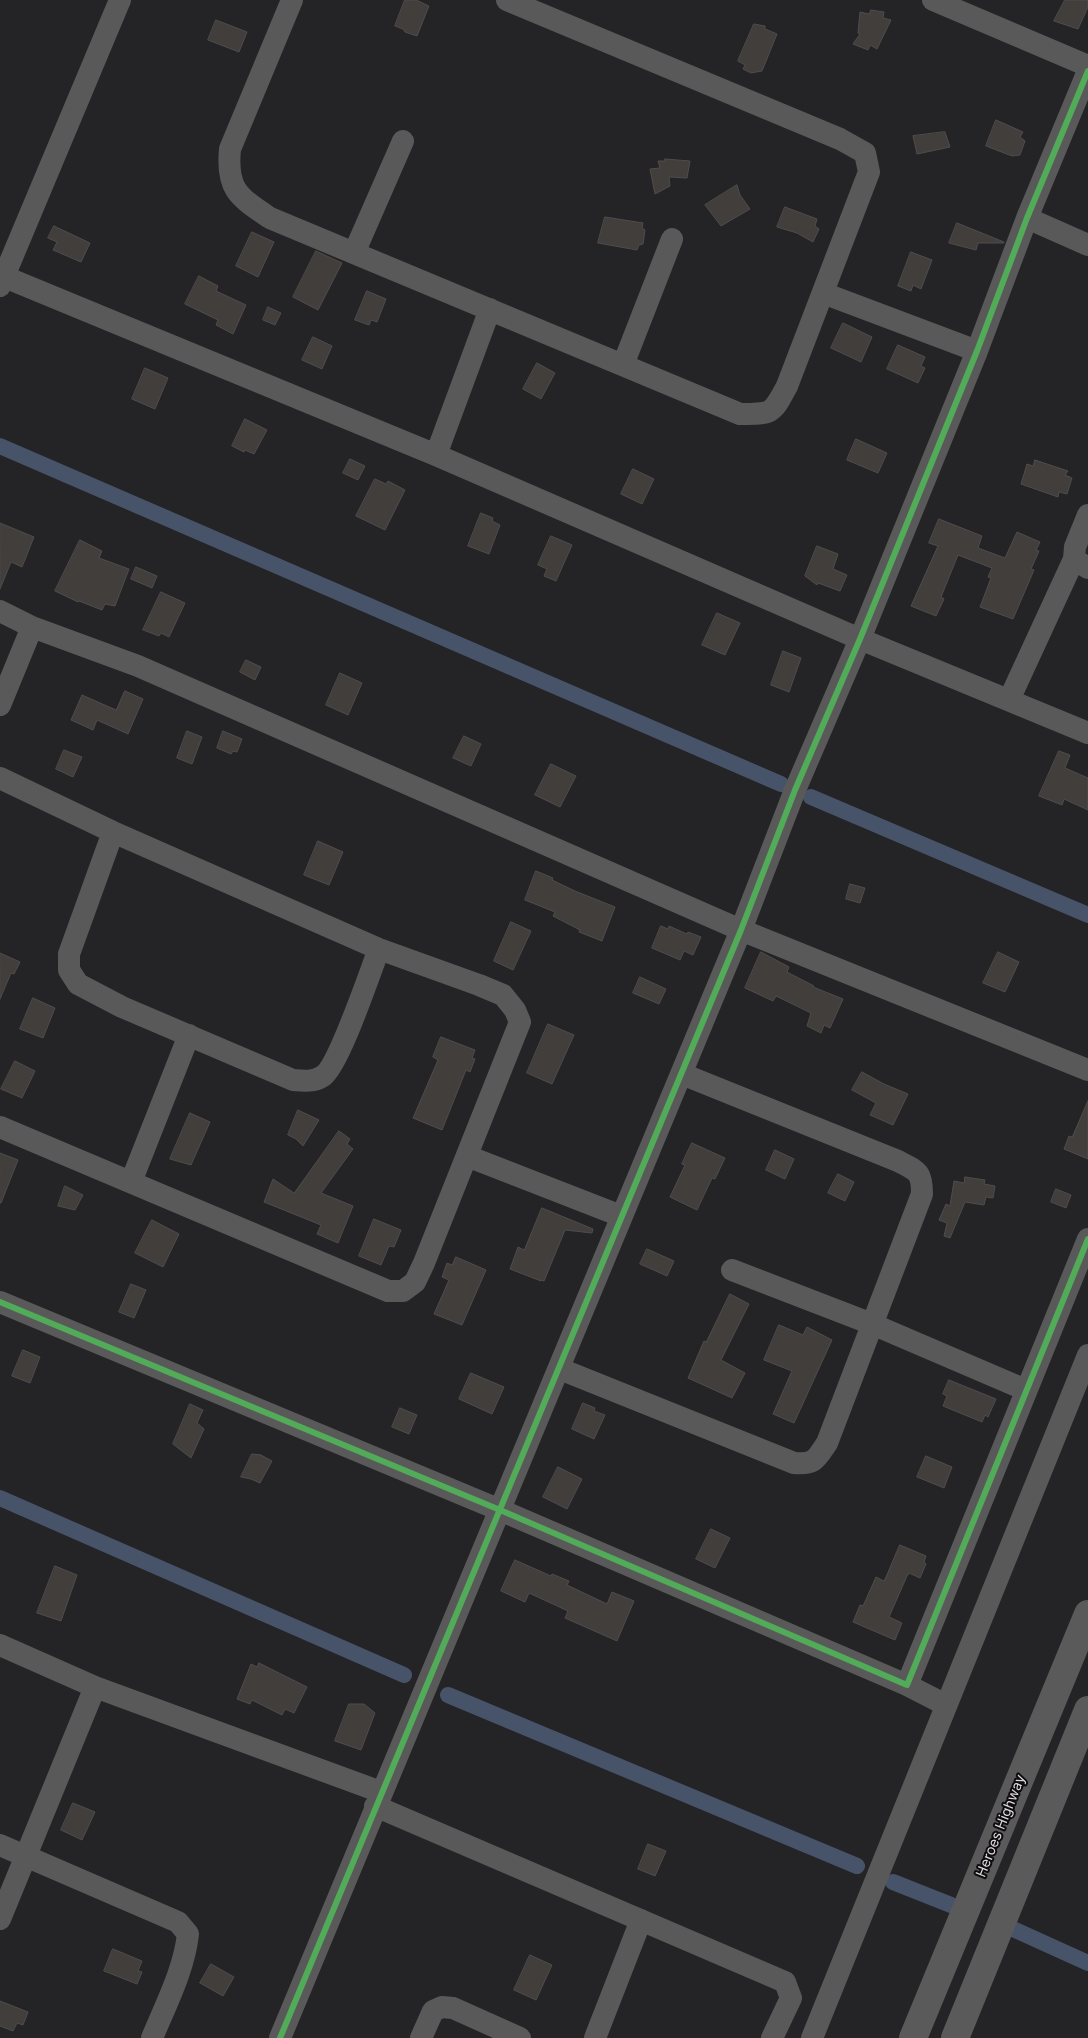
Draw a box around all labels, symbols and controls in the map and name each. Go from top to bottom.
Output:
street label: Heroes Highway [973,1772,1029,1880]

